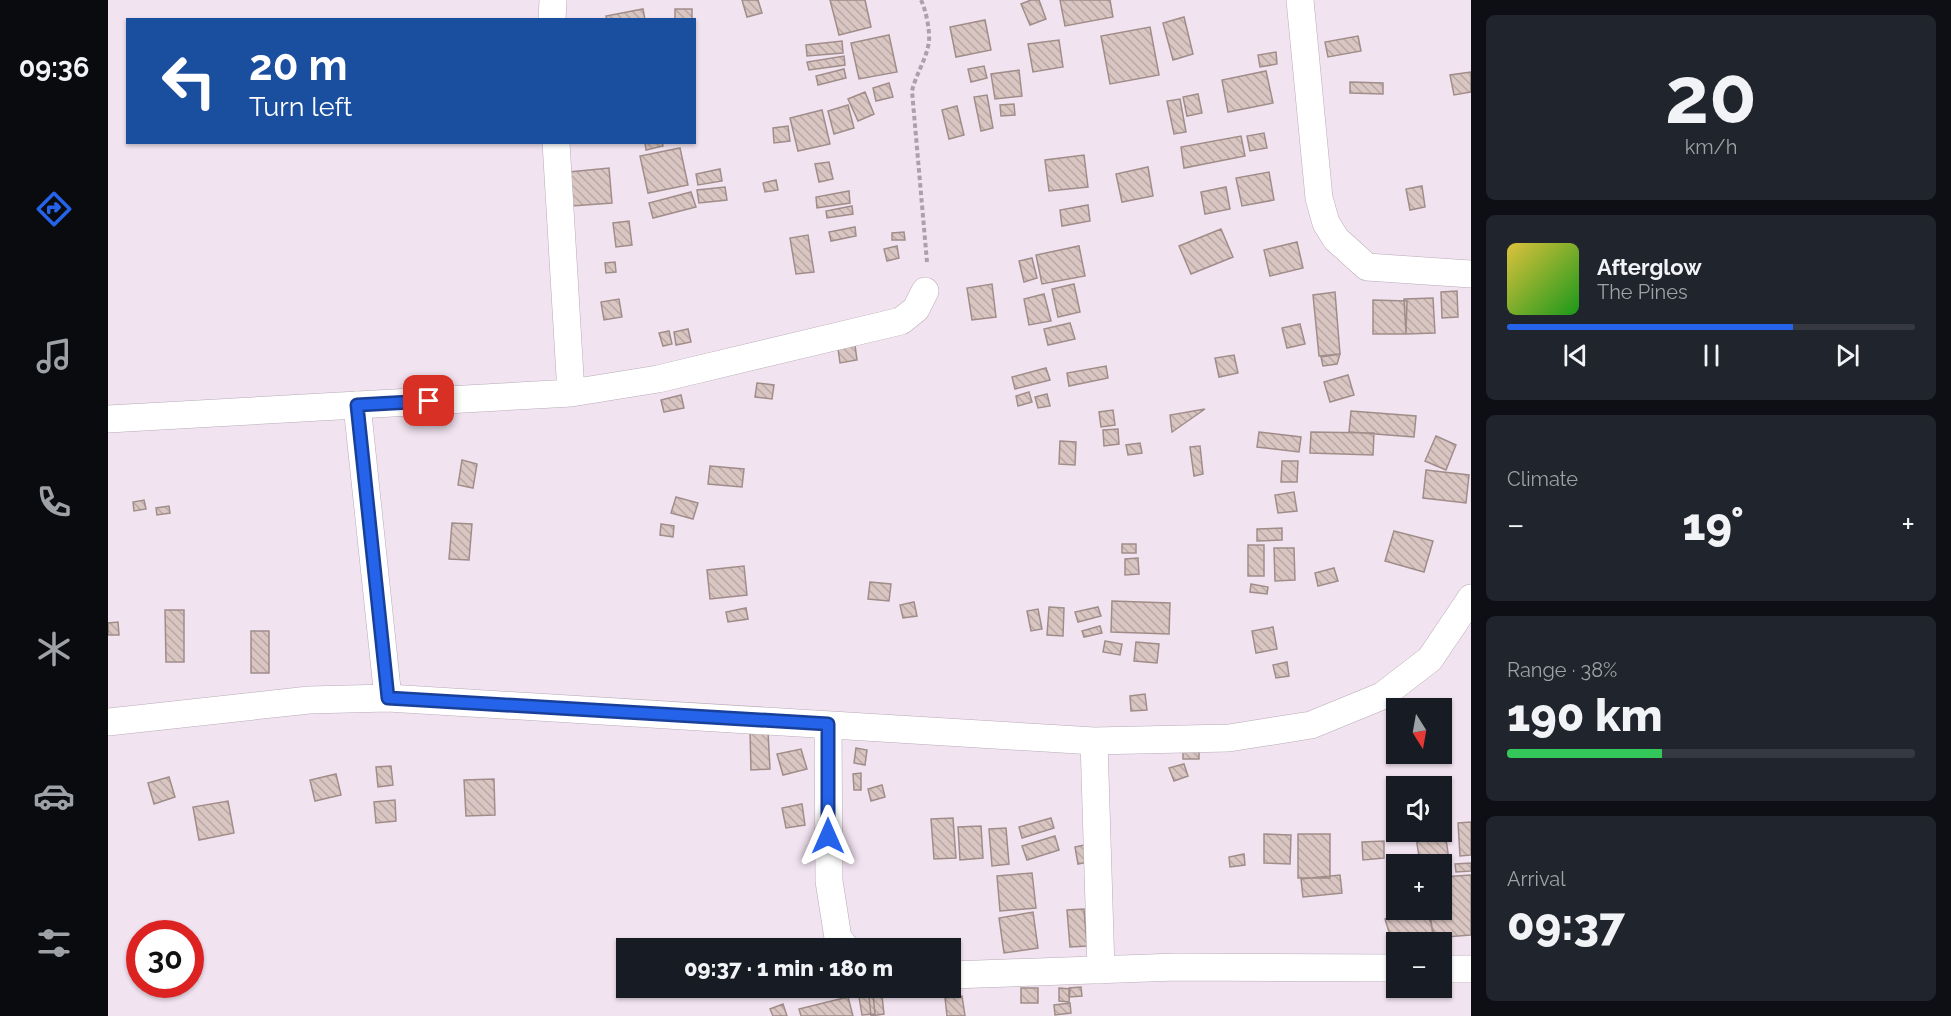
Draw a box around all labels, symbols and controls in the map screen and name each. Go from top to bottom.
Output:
text: 20 m [249,41,348,90]
icon: left [150,42,228,120]
text: 20 [1665,50,1757,141]
text: 09:36 [19,52,89,83]
text: Turn left [249,91,352,122]
text: km/h [1685,135,1737,159]
icon: directions [33,188,75,230]
text: Afterglow [1597,254,1702,280]
text: The Pines [1597,280,1688,304]
icon: music [33,335,75,377]
icon: previous [1559,339,1592,372]
icon: pause [1695,339,1728,372]
icon: next [1831,339,1864,372]
pin [403,375,454,426]
icon: arrive [412,384,445,417]
text: Climate [1507,467,1578,491]
icon: phone [33,481,75,523]
text: 19° [1682,498,1744,551]
text: − [1507,505,1525,544]
text: + [1901,505,1915,544]
icon: climate [33,628,75,670]
text: Range · 38% [1507,658,1617,682]
text: 190 km [1507,689,1663,742]
north arrow [1386,698,1452,764]
map controls [1386,698,1452,998]
icon: car [33,775,75,817]
button: sound [1386,776,1452,842]
position arrow [796,804,860,868]
button: + [1386,854,1452,920]
text: Arrival [1507,867,1566,891]
text: 09:37 [1507,898,1625,951]
speed limit sign: 30 [126,920,204,998]
icon: filters [33,922,75,964]
button: − [1386,932,1452,998]
text: 09:37 · 1 min · 180 m [684,955,893,981]

